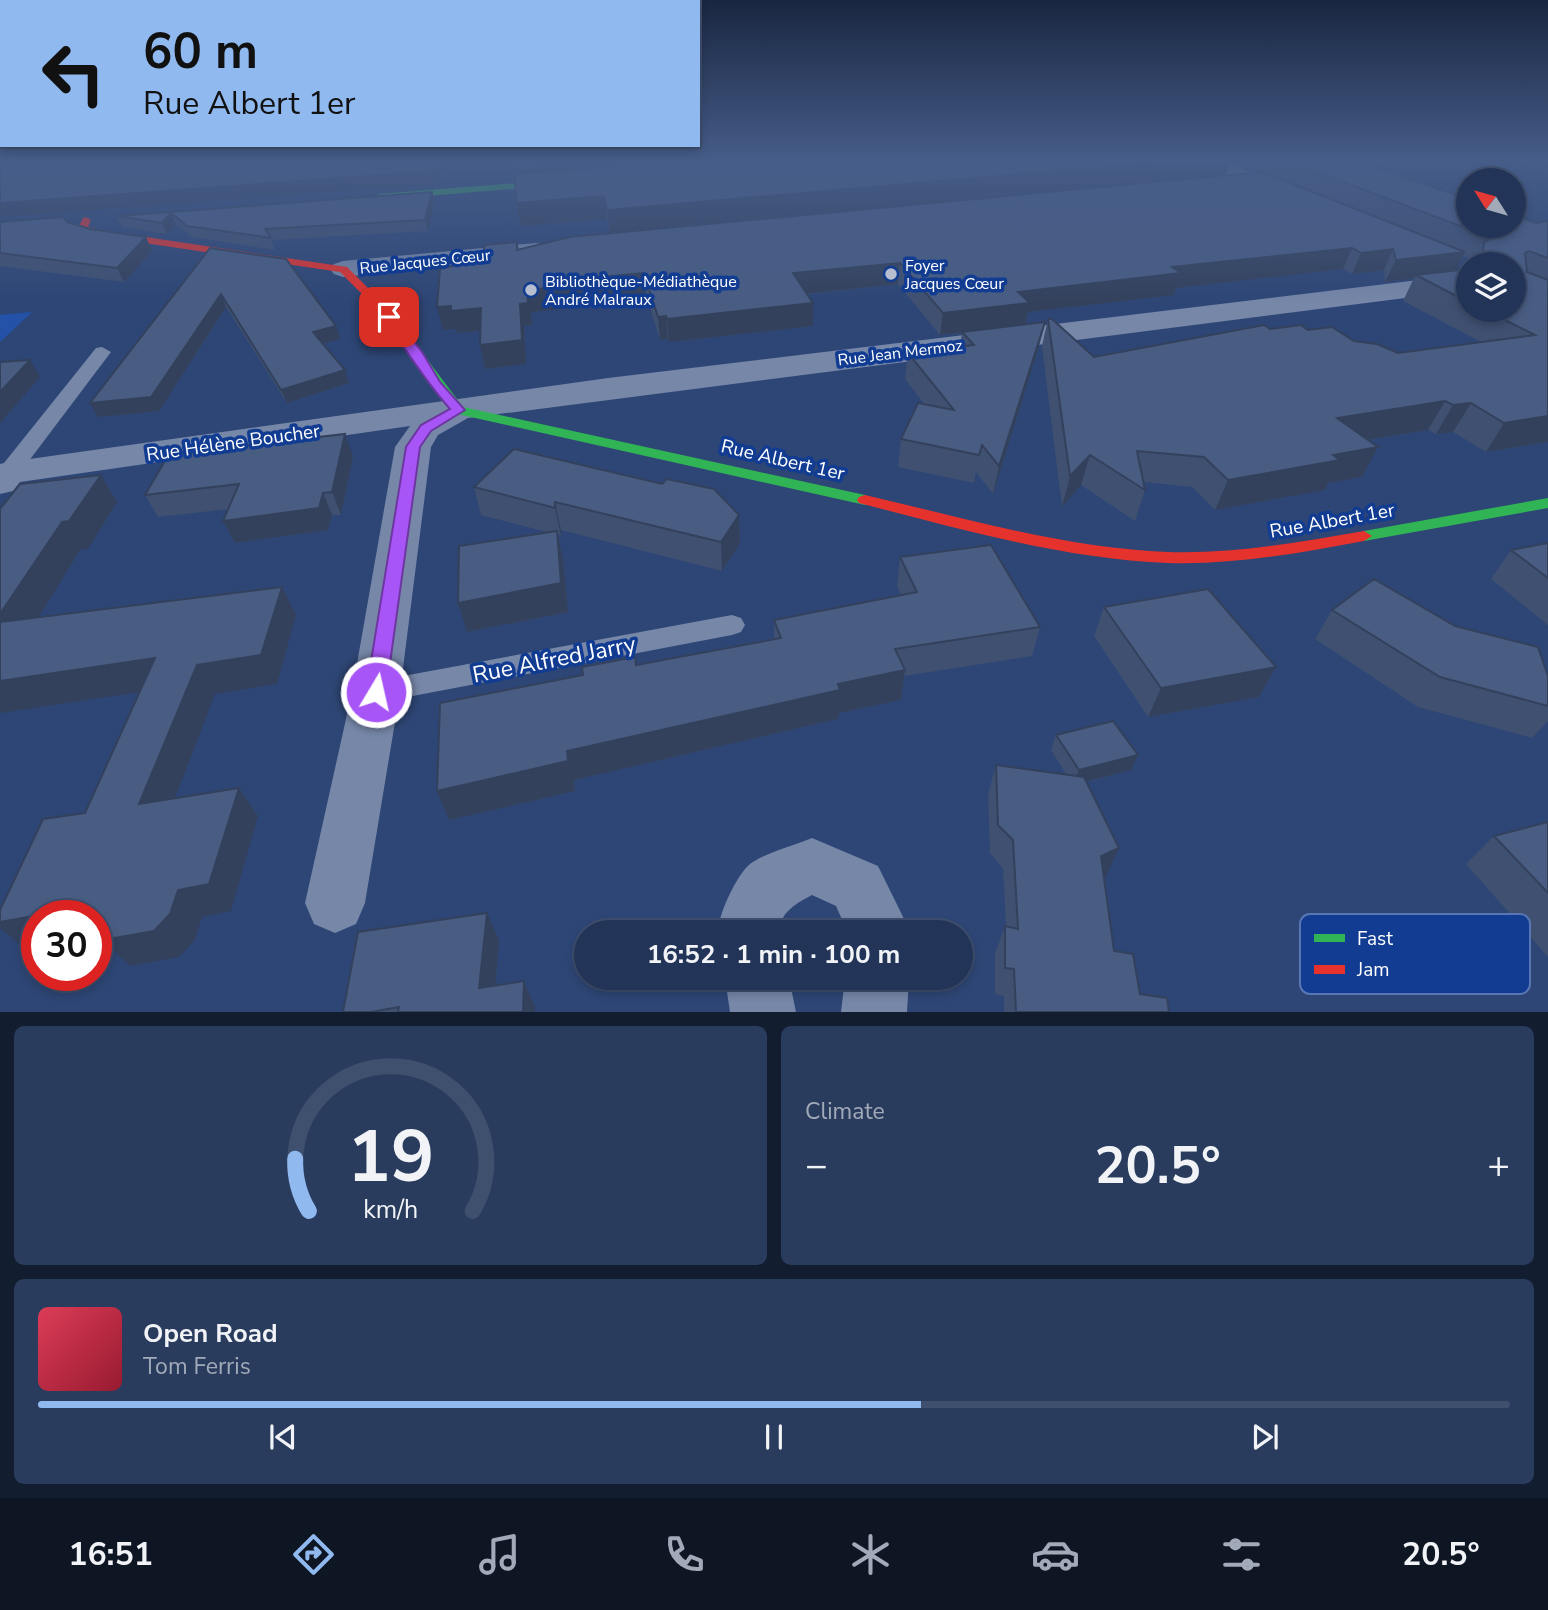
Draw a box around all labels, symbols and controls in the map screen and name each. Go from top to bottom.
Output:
text: 60 m [143,18,258,85]
icon: left [28,28,119,119]
text: Rue Albert 1er [143,82,356,125]
north arrow [1456,168,1526,238]
map controls [1456,168,1526,322]
street label: Rue Jacques Cœur [359,244,492,280]
button: layers [1456,252,1526,322]
place label: Foyer Jacques Cœur [904,255,1004,295]
marker: Foyer Jacques Cœur [883,266,899,282]
place label: Bibliothèque-Médiathèque André Malraux [545,271,737,311]
marker: Bibliothèque-Médiathèque André Malraux [523,282,539,298]
pin [359,287,419,347]
icon: arrive [370,298,408,336]
street label: Rue Jean Mermoz [836,334,964,372]
street label: Rue Hélène Boucher [145,418,322,468]
street label: Rue Albert 1er [718,433,847,487]
street label: Rue Albert 1er [1268,497,1397,545]
street label: Rue Alfred Jarry [470,628,639,691]
position arrow [339,655,413,729]
speed limit sign: 30 [21,900,112,991]
legend [1300,914,1530,994]
text: Fast [1357,926,1393,952]
text: 16:52 · 1 min · 100 m [647,937,900,972]
text: Jam [1356,957,1390,983]
text: Climate [805,1096,885,1127]
text: 19 [347,1108,434,1208]
text: 20.5° [1094,1130,1221,1201]
text: − [805,1140,828,1191]
text: + [1487,1140,1510,1191]
text: km/h [363,1193,418,1227]
text: Open Road [143,1316,278,1351]
text: Tom Ferris [143,1351,251,1382]
icon: previous [264,1418,302,1456]
icon: pause [755,1418,793,1456]
icon: next [1246,1418,1284,1456]
icon: directions [289,1530,338,1579]
icon: music [475,1530,524,1579]
icon: phone [660,1530,709,1579]
icon: climate [846,1530,895,1579]
icon: car [1031,1530,1080,1579]
icon: filters [1217,1530,1266,1579]
text: 16:51 [68,1533,153,1576]
text: 20.5° [1402,1533,1480,1576]

